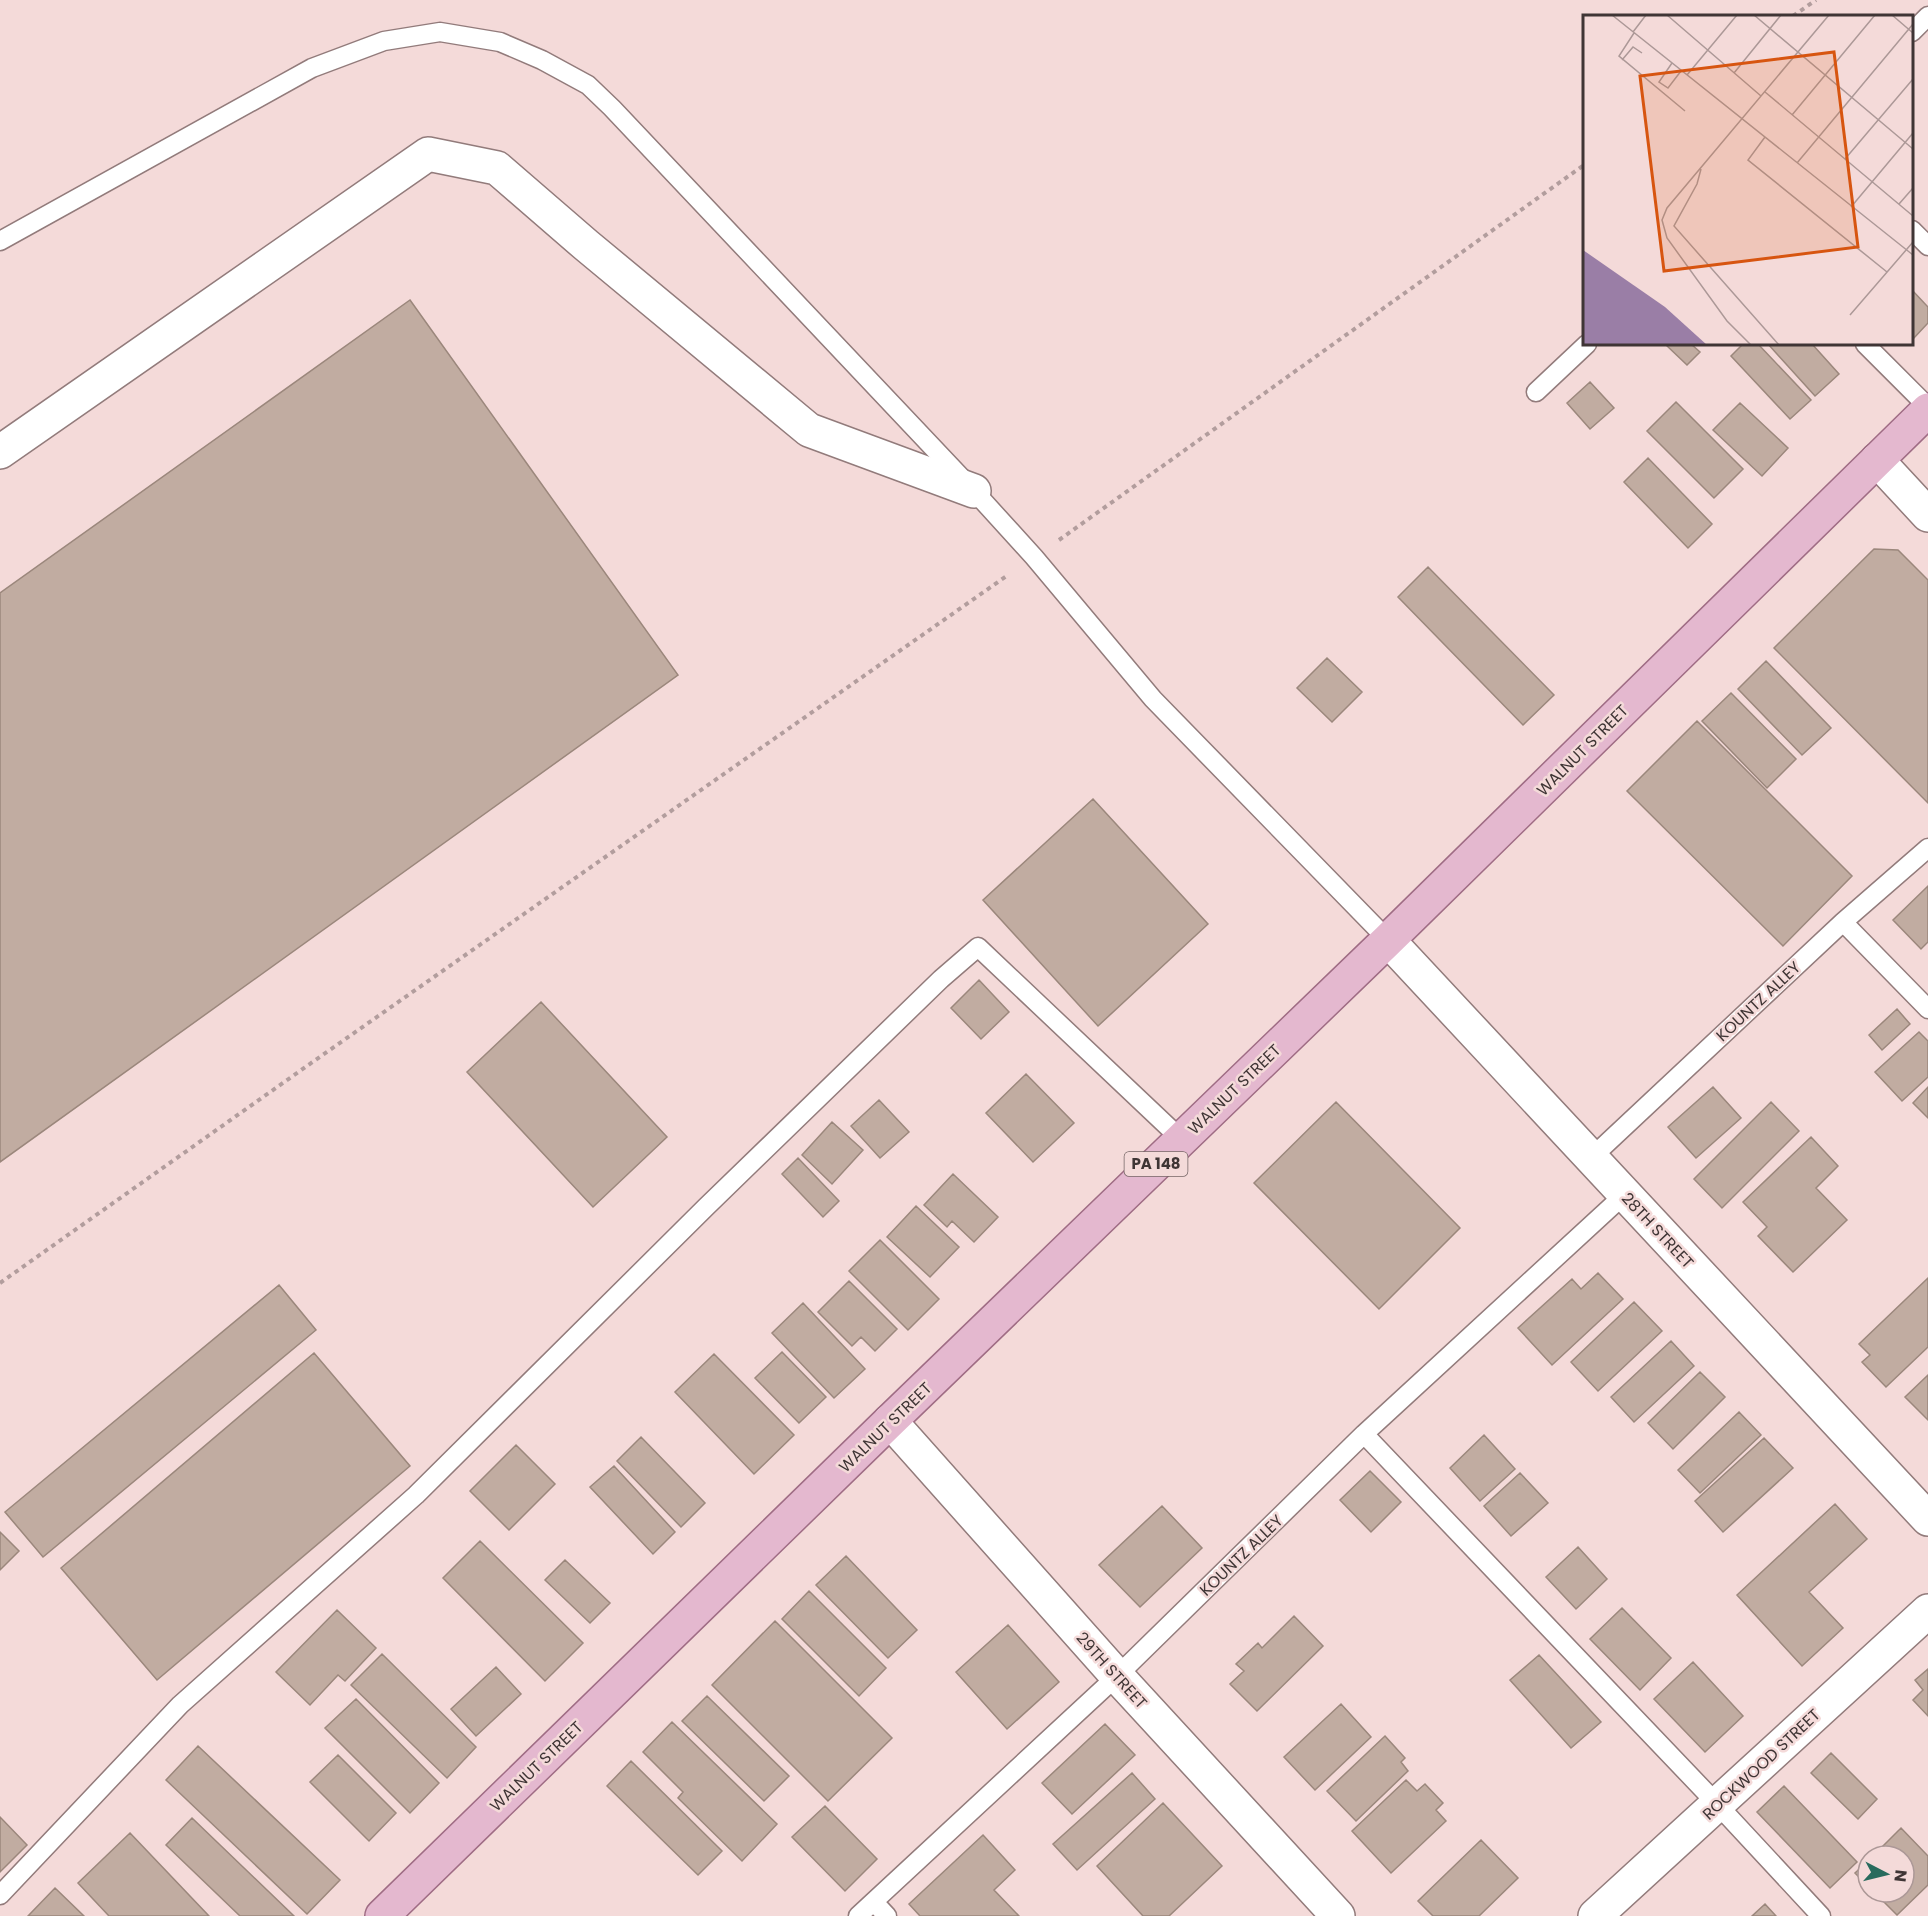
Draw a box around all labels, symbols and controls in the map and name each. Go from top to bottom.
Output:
inset map [1583,15,1913,345]
street label: WALNUT STREET [1531,699,1634,801]
street label: KOUNTZ ALLEY [1711,956,1806,1047]
street label: WALNUT STREET [1183,1039,1286,1140]
road number: PA 148 [1124,1152,1188,1176]
street label: 28TH STREET [1616,1187,1699,1274]
street label: WALNUT STREET [834,1377,937,1478]
street label: KOUNTZ ALLEY [1195,1509,1289,1601]
street label: 29TH STREET [1071,1627,1153,1714]
street label: ROCKWOOD STREET [1697,1703,1826,1825]
street label: WALNUT STREET [485,1716,588,1817]
north arrow [1856,1844,1916,1904]
text: N [1888,1868,1913,1883]

